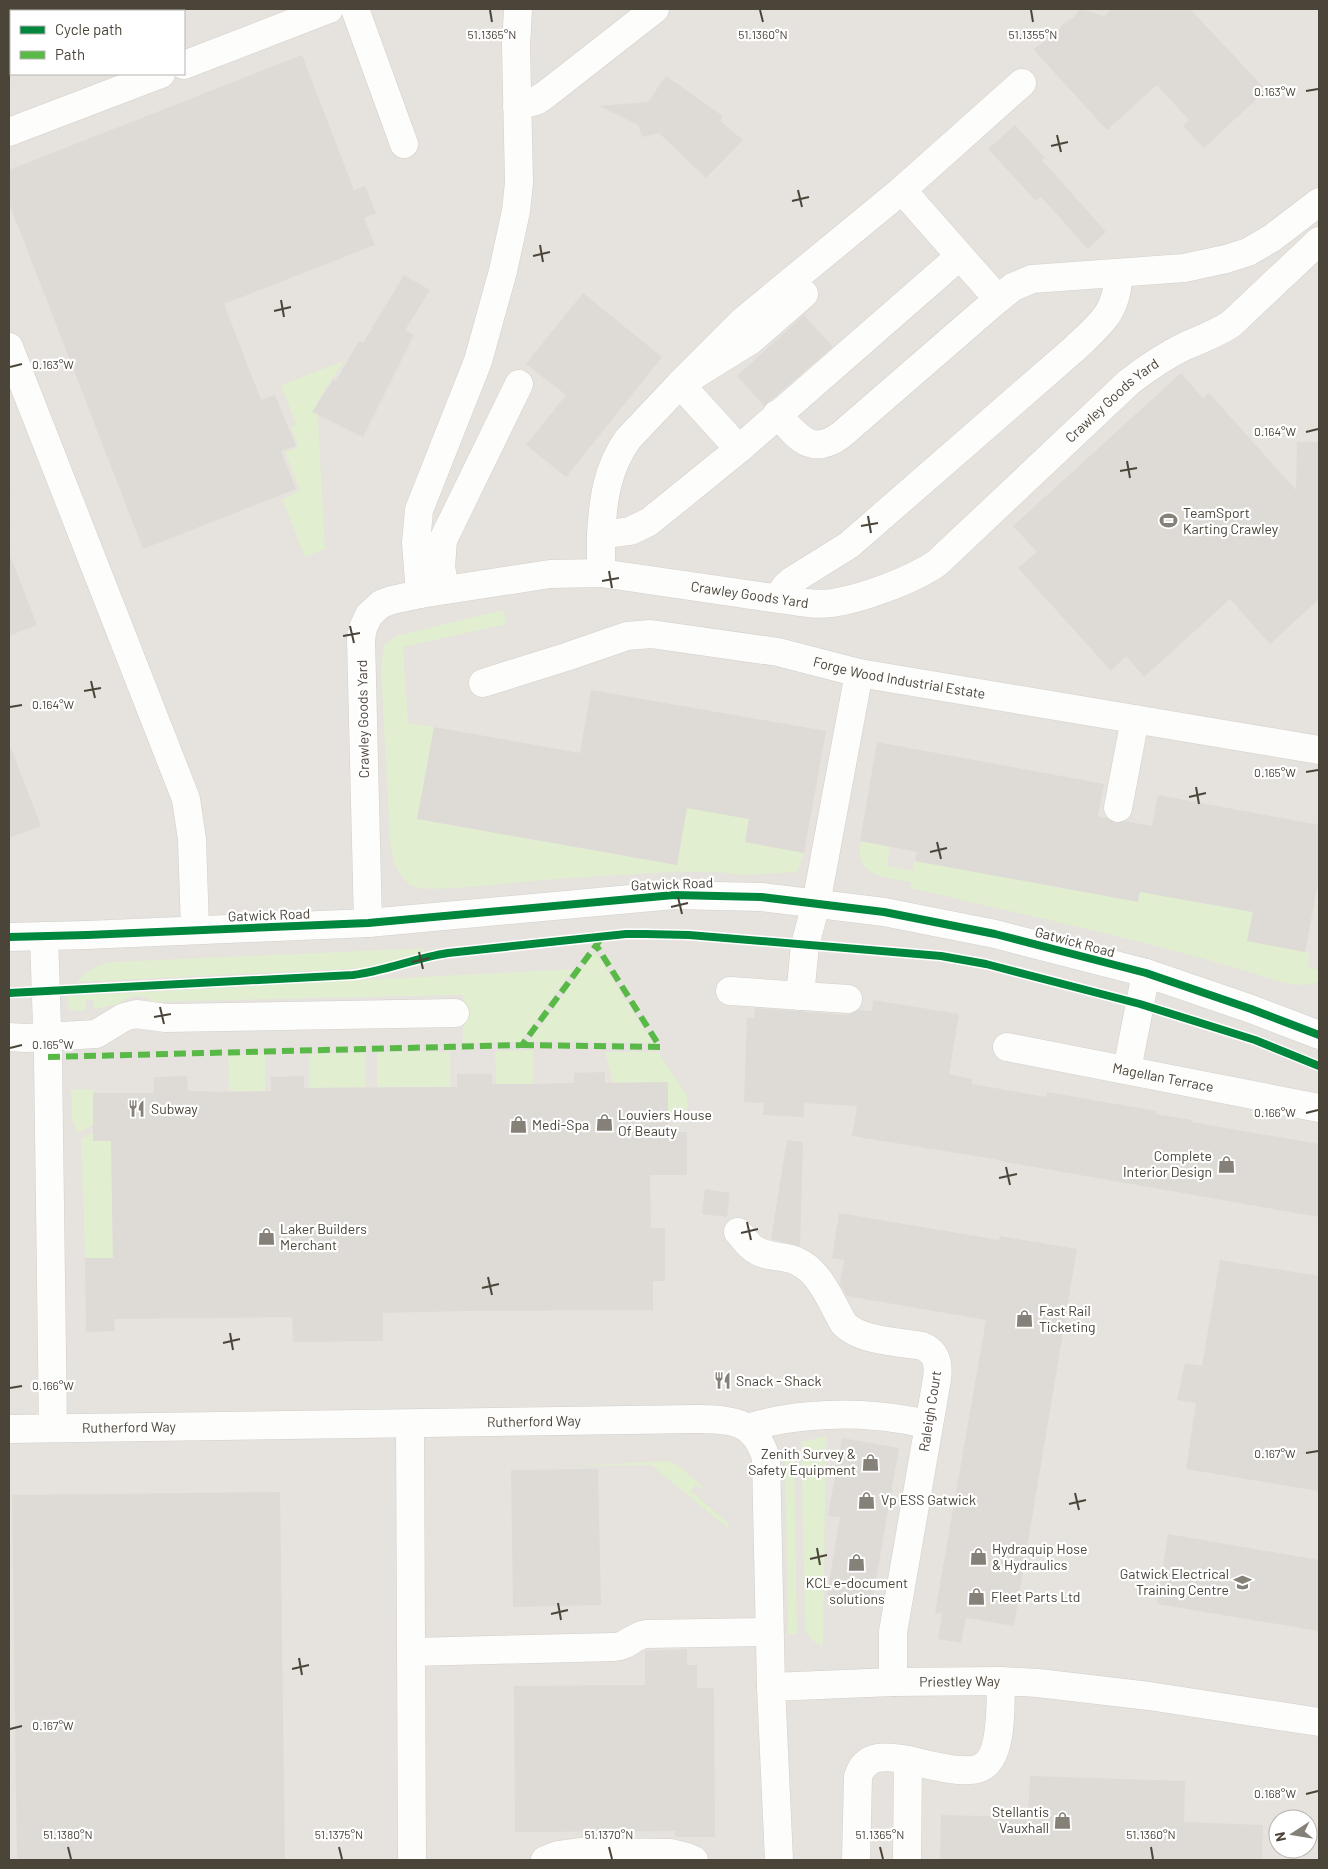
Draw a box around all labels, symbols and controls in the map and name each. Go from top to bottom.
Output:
legend [10,10,185,75]
text: Cycle path [55,20,122,38]
text: 51.1365°N [468,27,516,41]
text: 51.1360°N [738,27,788,41]
text: 51.1355°N [1009,27,1057,41]
text: Path [55,45,85,63]
text: 0.163°W [1254,84,1296,98]
street label: Crawley Goods Yard [1061,354,1162,446]
text: 0.163°W [32,357,74,371]
text: 0.164°W [1254,424,1297,438]
place label: TeamSport Karting Crawley [1183,504,1279,537]
sports icon: TeamSport Karting Crawley [1159,511,1179,531]
street label: Crawley Goods Yard [690,577,810,611]
street label: Forge Wood Industrial Estate [812,652,987,702]
street label: Crawley Goods Yard [353,660,372,778]
text: 0.164°W [32,697,75,711]
text: 0.165°W [1254,765,1296,779]
street label: Gatwick Road [631,874,713,893]
street label: Gatwick Road [228,905,310,924]
street label: Gatwick Road [1033,923,1117,960]
text: 0.165°W [32,1037,74,1051]
street label: Magellan Terrace [1111,1059,1215,1095]
restaurant icon: Subway [127,1099,147,1119]
place label: Subway [151,1100,198,1117]
text: 0.166°W [1254,1105,1296,1119]
place label: Louviers House Of Beauty [618,1106,712,1139]
shop icon: Louviers House Of Beauty [594,1113,614,1133]
shop icon: Medi-Spa [508,1115,528,1135]
place label: Medi-Spa [532,1116,589,1133]
place label: Complete Interior Design [1123,1147,1212,1180]
shop icon: Complete Interior Design [1216,1154,1236,1174]
place label: Laker Builders Merchant [280,1220,367,1253]
shop icon: Laker Builders Merchant [256,1227,276,1247]
place label: Fast Rail Ticketing [1039,1302,1095,1335]
shop icon: Fast Rail Ticketing [1015,1309,1035,1329]
street label: Raleigh Court [915,1369,944,1453]
restaurant icon: Snack - Shack [712,1371,732,1391]
place label: Snack - Shack [736,1372,821,1389]
text: 0.166°W [32,1378,74,1392]
street label: Rutherford Way [487,1412,582,1430]
street label: Rutherford Way [82,1418,177,1436]
place label: Zenith Survey & Safety Equipment [748,1445,856,1478]
text: 0.167°W [1254,1446,1296,1460]
shop icon: Zenith Survey & Safety Equipment [860,1452,880,1472]
shop icon: Vp ESS Gatwick [857,1490,877,1510]
place label: Vp ESS Gatwick [881,1491,976,1508]
place label: Hydraquip Hose & Hydraulics [992,1540,1088,1573]
shop icon: Hydraquip Hose & Hydraulics [968,1547,988,1567]
shop icon: KCL e-document solutions [847,1553,867,1573]
place label: Gatwick Electrical Training Centre [1120,1565,1229,1598]
school or university icon: Gatwick Electrical Training Centre [1233,1572,1253,1592]
place label: KCL e-document solutions [806,1574,908,1607]
shop icon: Fleet Parts Ltd [967,1587,987,1607]
place label: Fleet Parts Ltd [991,1588,1081,1605]
street label: Priestley Way [919,1672,1001,1690]
text: 0.167°W [32,1718,74,1732]
text: 0.168°W [1254,1786,1296,1800]
place label: Stellantis Vauxhall [992,1803,1049,1836]
north arrow [1268,1809,1318,1859]
shop icon: Stellantis Vauxhall [1053,1810,1073,1830]
text: 51.1380°N [43,1827,93,1841]
text: 51.1375°N [315,1827,363,1841]
text: 51.1370°N [585,1827,633,1841]
text: 51.1365°N [856,1827,904,1841]
text: 51.1360°N [1126,1827,1176,1841]
text: N [1271,1830,1289,1843]

